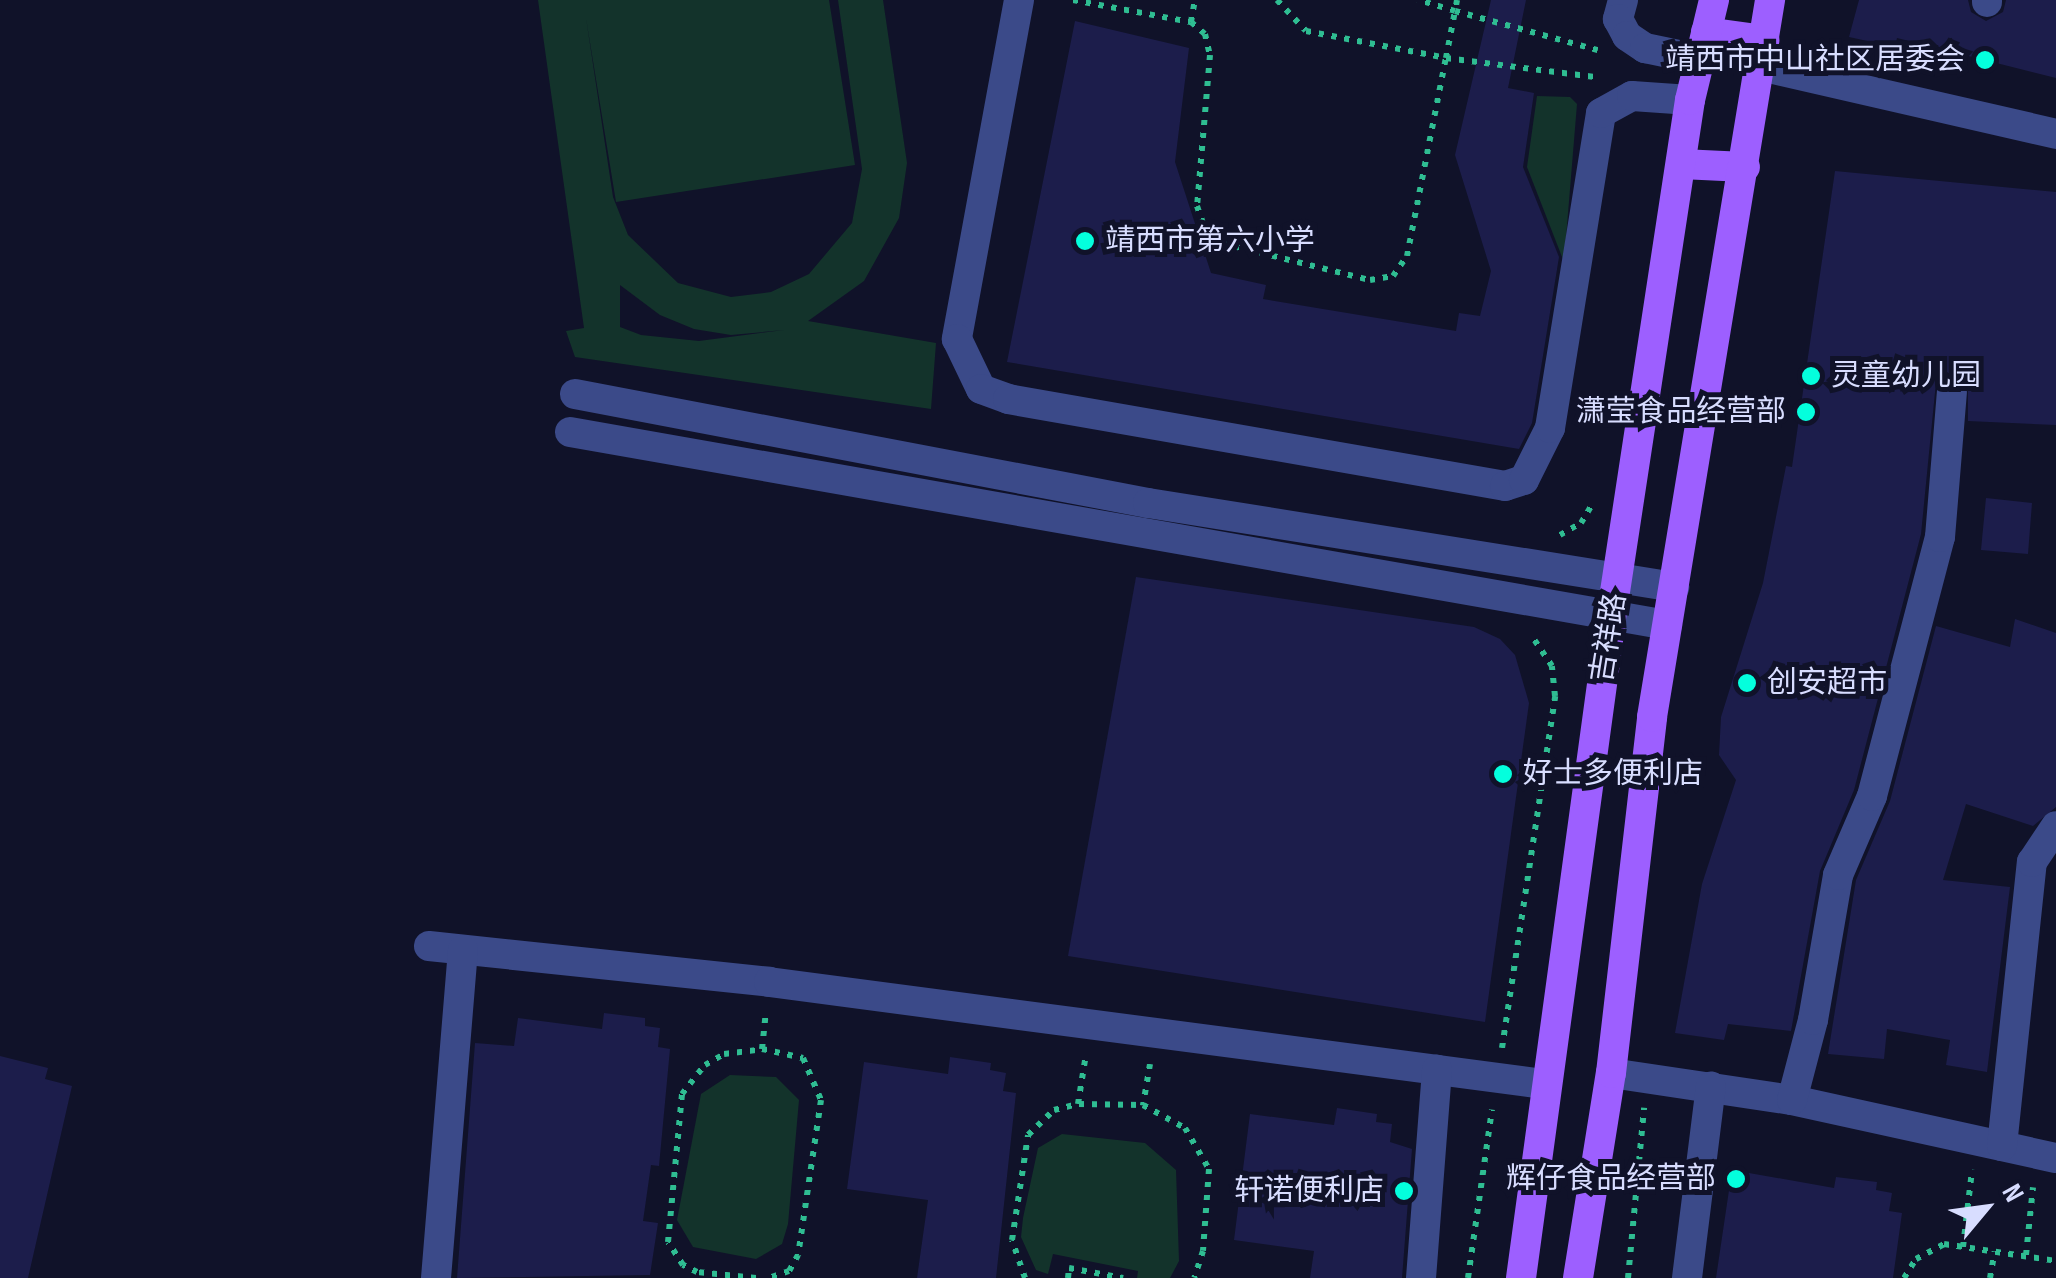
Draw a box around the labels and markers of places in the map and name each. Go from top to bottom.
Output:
place label: 靖西市中山社区居委会 [1665,42,1965,78]
marker: 靖西市中山社区居委会 [1974,49,1996,71]
place label: 靖西市第六小学 [1105,223,1315,259]
marker: 靖西市第六小学 [1074,230,1096,252]
place label: 灵童幼儿园 [1831,358,1981,394]
marker: 灵童幼儿园 [1800,365,1822,387]
place label: 潇莹食品经营部 [1576,394,1786,430]
marker: 潇莹食品经营部 [1795,401,1817,423]
place label: 创安超市 [1767,665,1887,701]
marker: 创安超市 [1736,672,1758,694]
place label: 好士多便利店 [1523,756,1703,792]
marker: 好士多便利店 [1492,763,1514,785]
place label: 辉仔食品经营部 [1506,1161,1716,1197]
marker: 辉仔食品经营部 [1725,1168,1747,1190]
place label: 轩诺便利店 [1234,1173,1384,1209]
marker: 轩诺便利店 [1393,1180,1415,1202]

